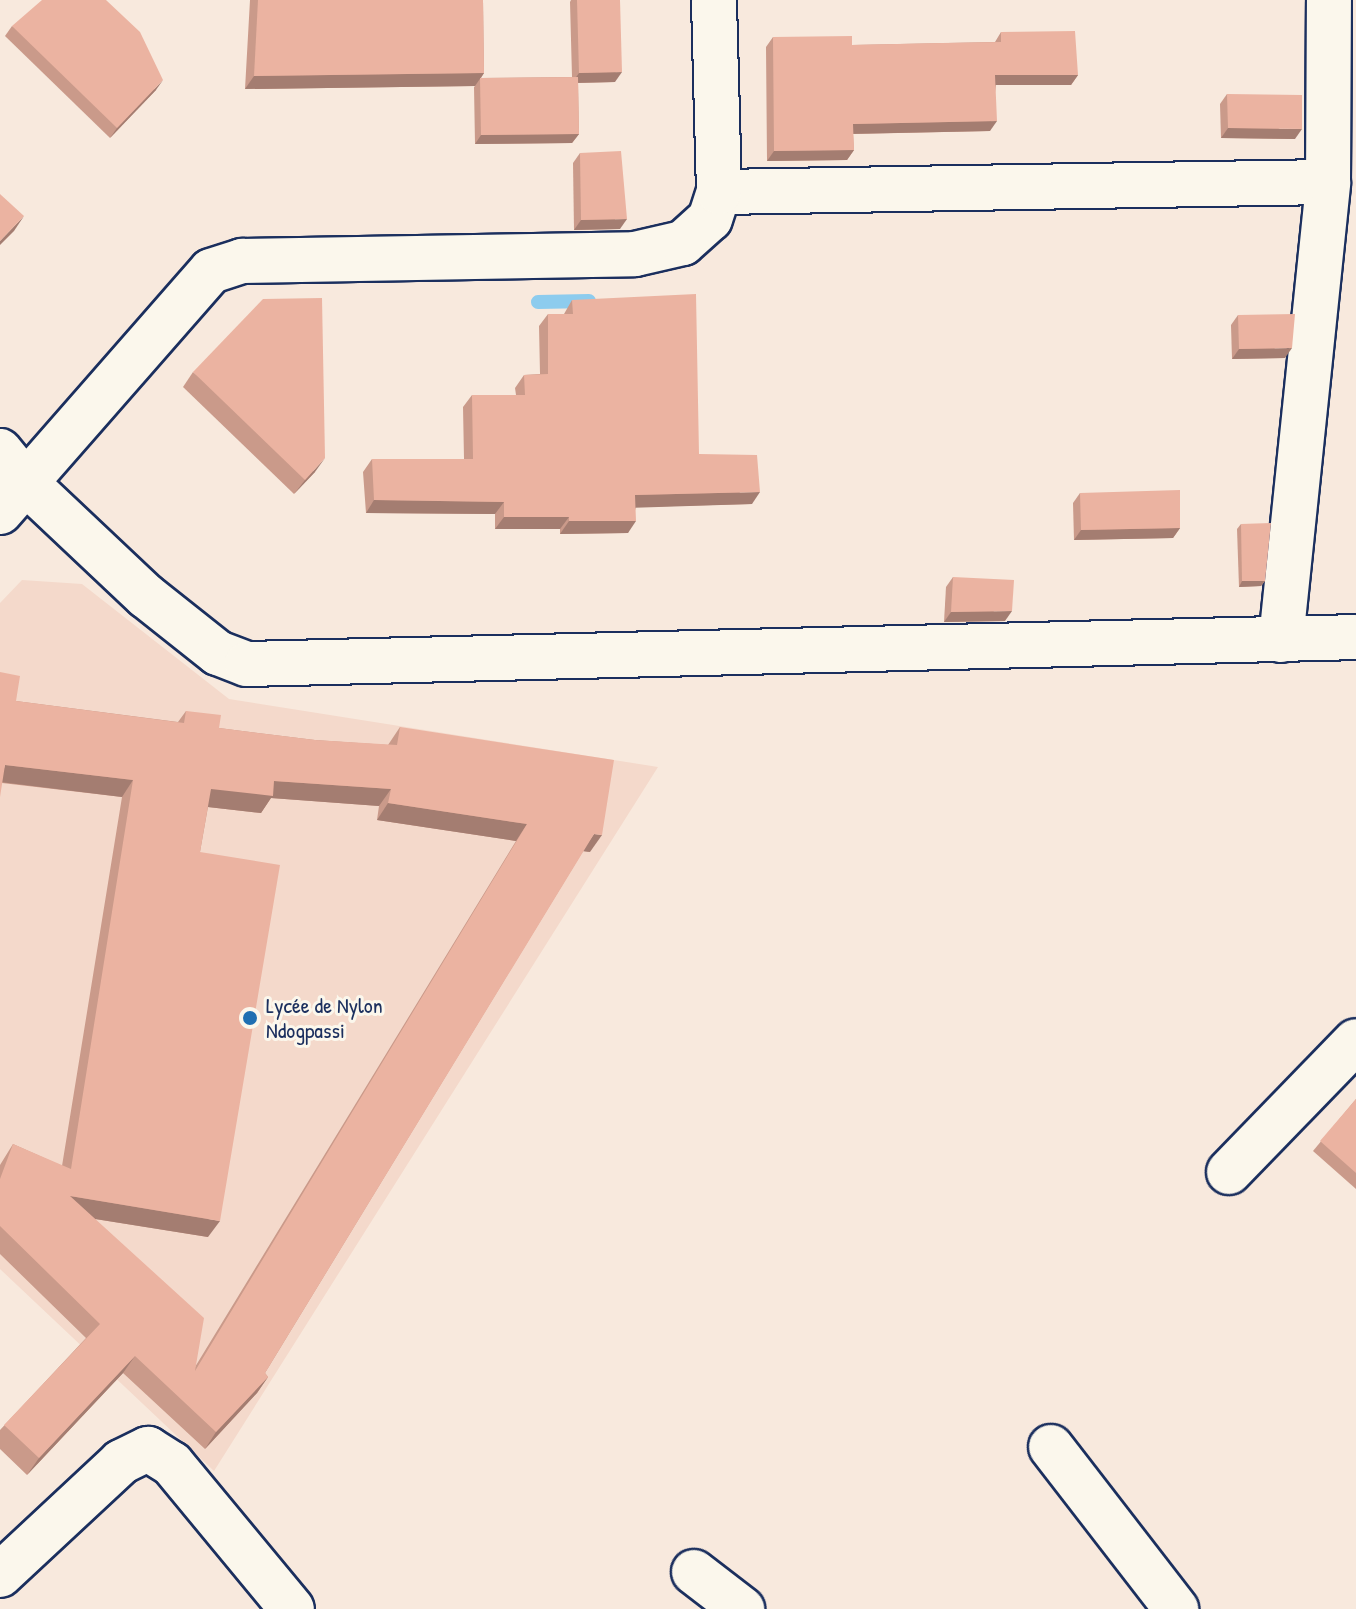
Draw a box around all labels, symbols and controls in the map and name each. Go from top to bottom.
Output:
place label: Lycée de Nylon Ndogpassi [266,992,383,1044]
marker: Lycée de Nylon Ndogpassi [241,1009,259,1027]

